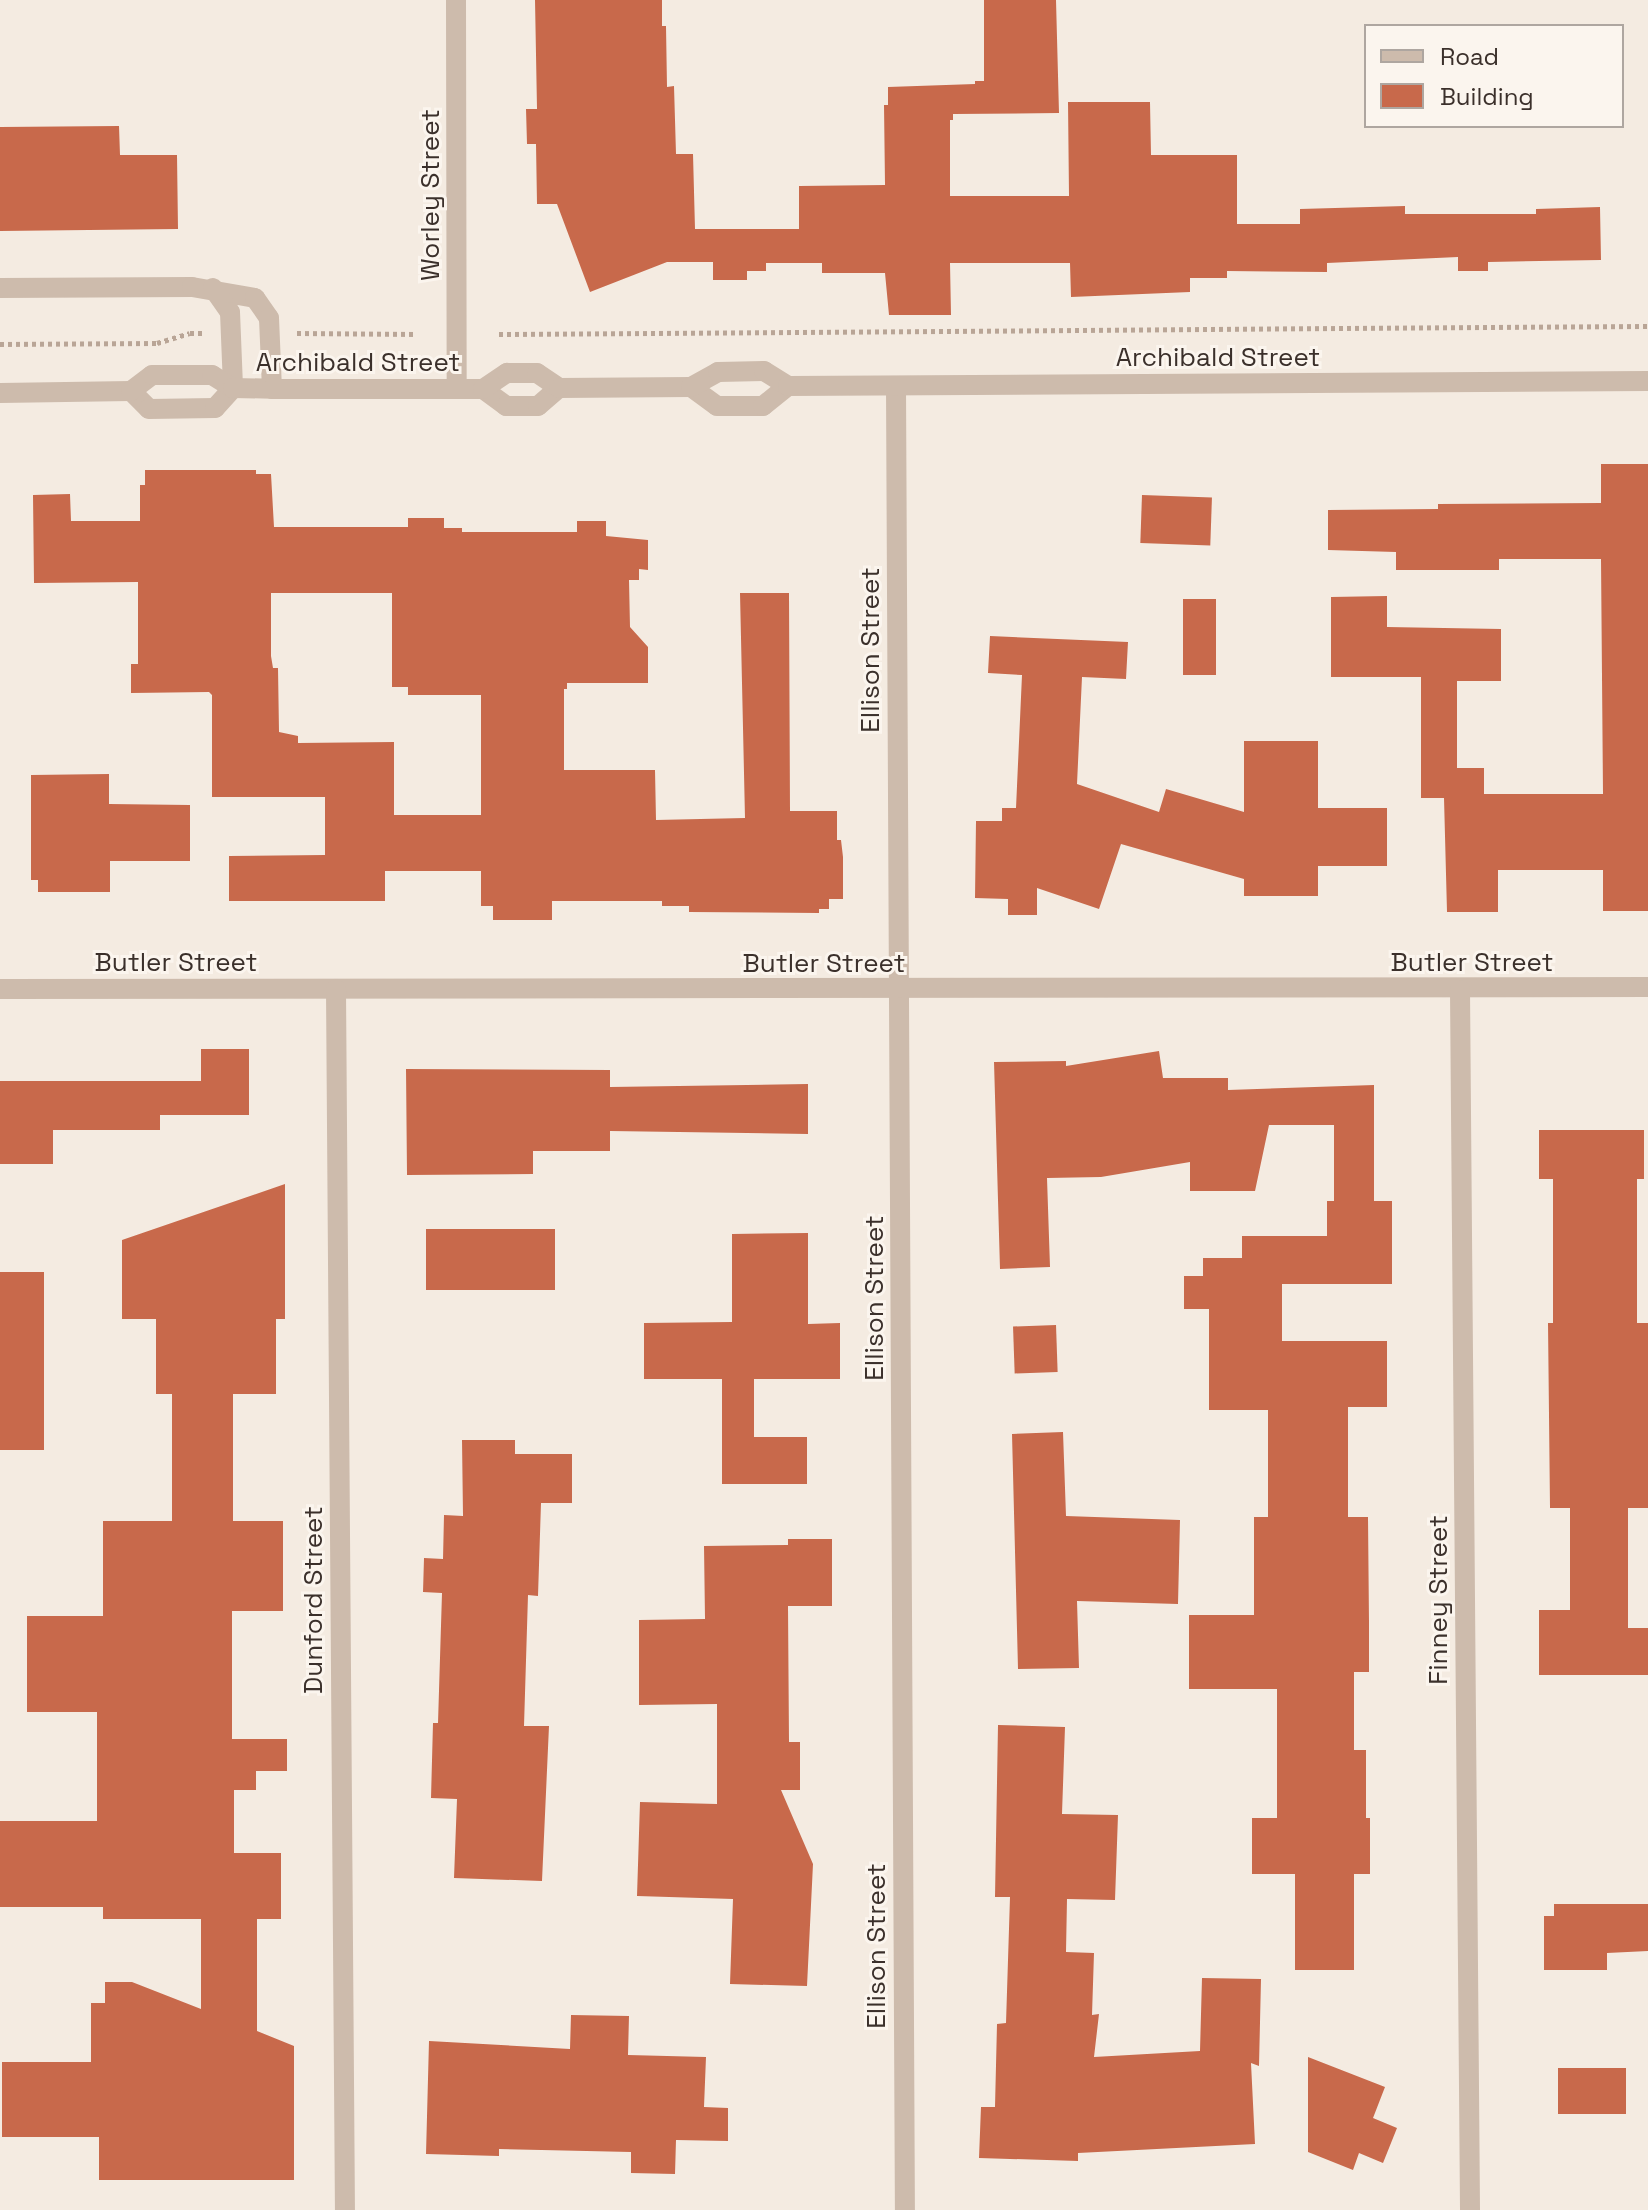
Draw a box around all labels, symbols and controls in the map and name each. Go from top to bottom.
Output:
legend [1364,24,1624,128]
text: Road [1440,41,1499,72]
text: Building [1440,81,1534,112]
street label: Worley Street [415,109,447,281]
street label: Archibald Street [1116,342,1320,374]
street label: Archibald Street [256,347,460,379]
street label: Ellison Street [855,567,887,733]
street label: Butler Street [95,947,257,979]
street label: Butler Street [1391,947,1553,979]
street label: Butler Street [743,948,905,980]
street label: Ellison Street [859,1215,891,1381]
street label: Dunford Street [298,1506,330,1694]
street label: Finney Street [1423,1515,1455,1685]
street label: Ellison Street [861,1863,893,2029]

